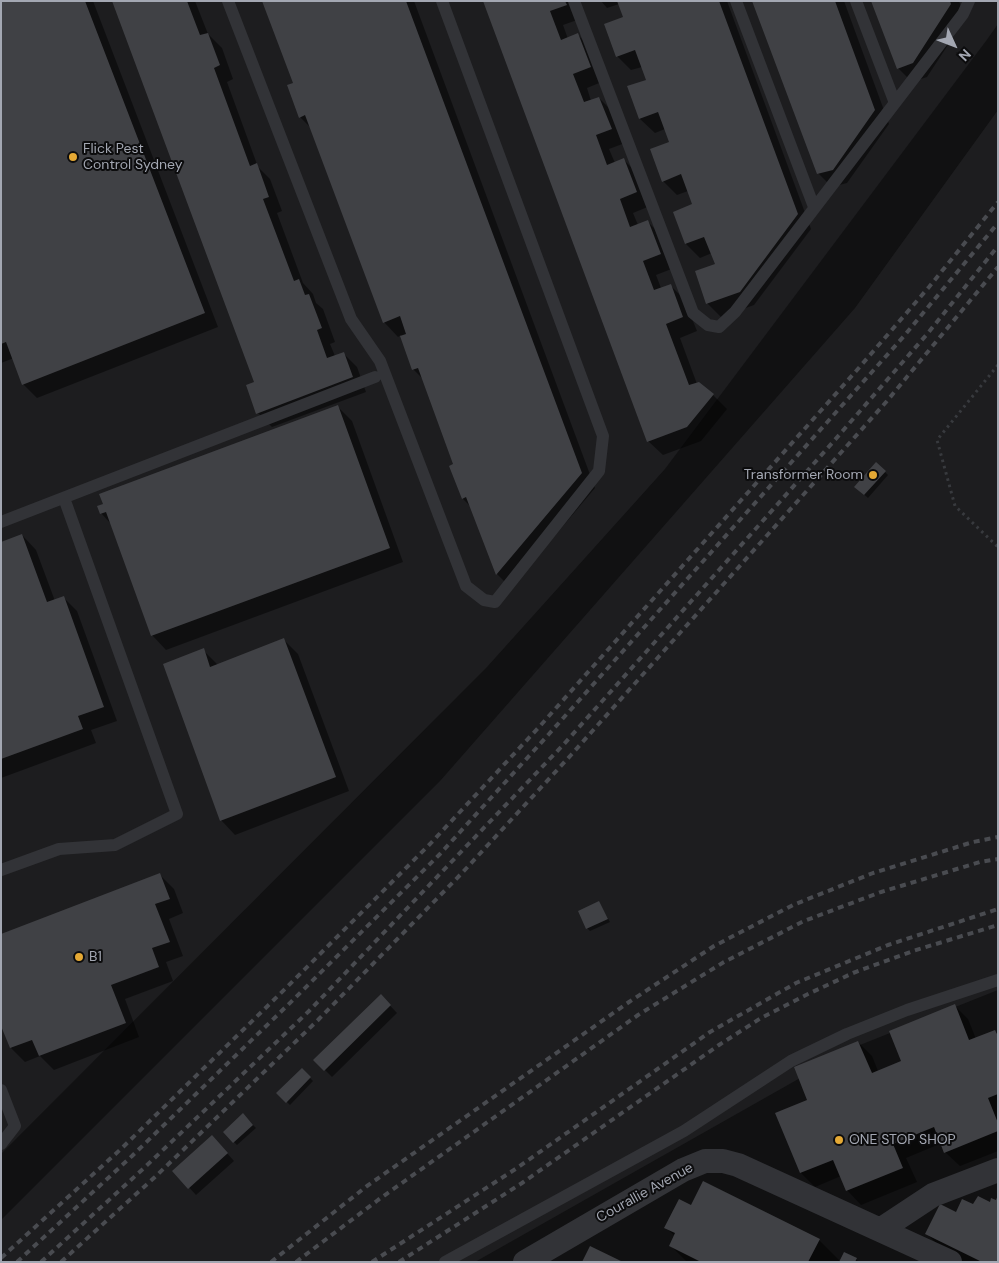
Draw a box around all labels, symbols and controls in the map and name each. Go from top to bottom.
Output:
north arrow [929,20,979,70]
text: N [955,45,975,65]
place label: Flick Pest Control Sydney [83,141,182,174]
marker: Flick Pest Control Sydney [67,151,79,163]
place label: Transformer Room [744,467,863,483]
marker: Transformer Room [867,469,879,481]
place label: B1 [89,949,102,965]
marker: B1 [73,951,85,963]
place label: ONE STOP SHOP [849,1132,956,1148]
marker: ONE STOP SHOP [833,1134,845,1146]
street label: Courallie Avenue [594,1159,696,1227]

